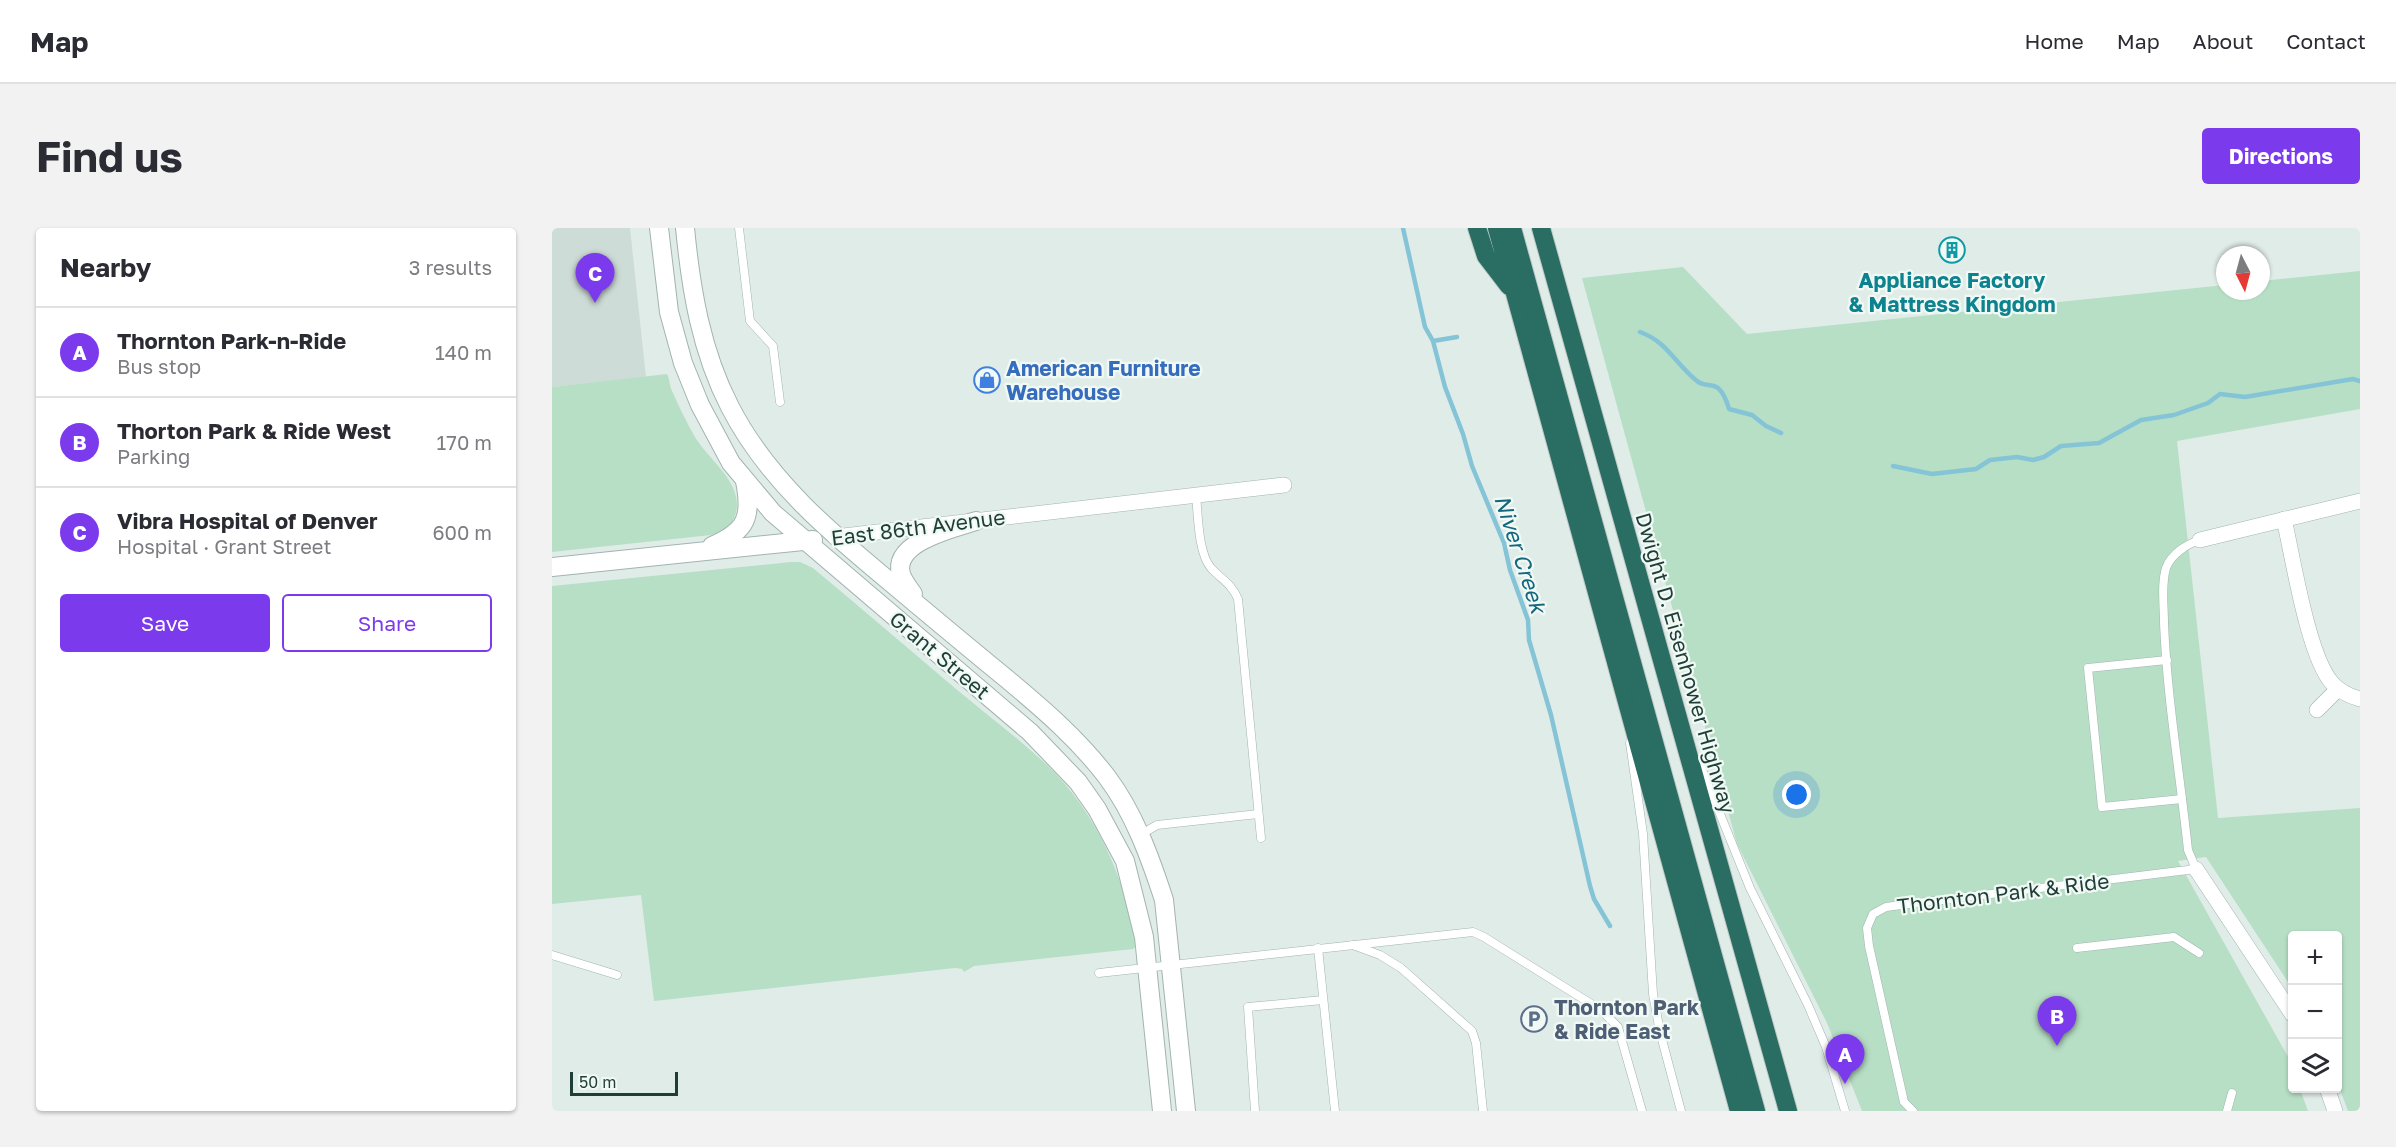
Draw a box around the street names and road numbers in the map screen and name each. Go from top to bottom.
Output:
street label: East 86th Avenue [829,503,1007,551]
street label: Dwight D. Eisenhower Highway [1631,510,1742,817]
street label: Grant Street [884,605,996,705]
street label: Thornton Park & Ride [1895,867,2111,919]

